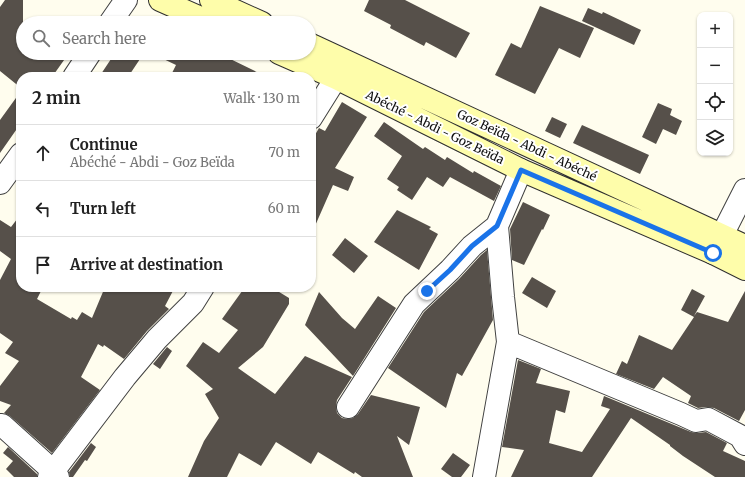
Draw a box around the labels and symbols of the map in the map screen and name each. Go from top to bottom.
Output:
street label: Abéché - Abdi - Goz Beïda [362,86,507,167]
street label: Goz Beïda - Abdi - Abéché [455,106,599,184]
route start [704,244,722,262]
route end [418,282,436,300]

